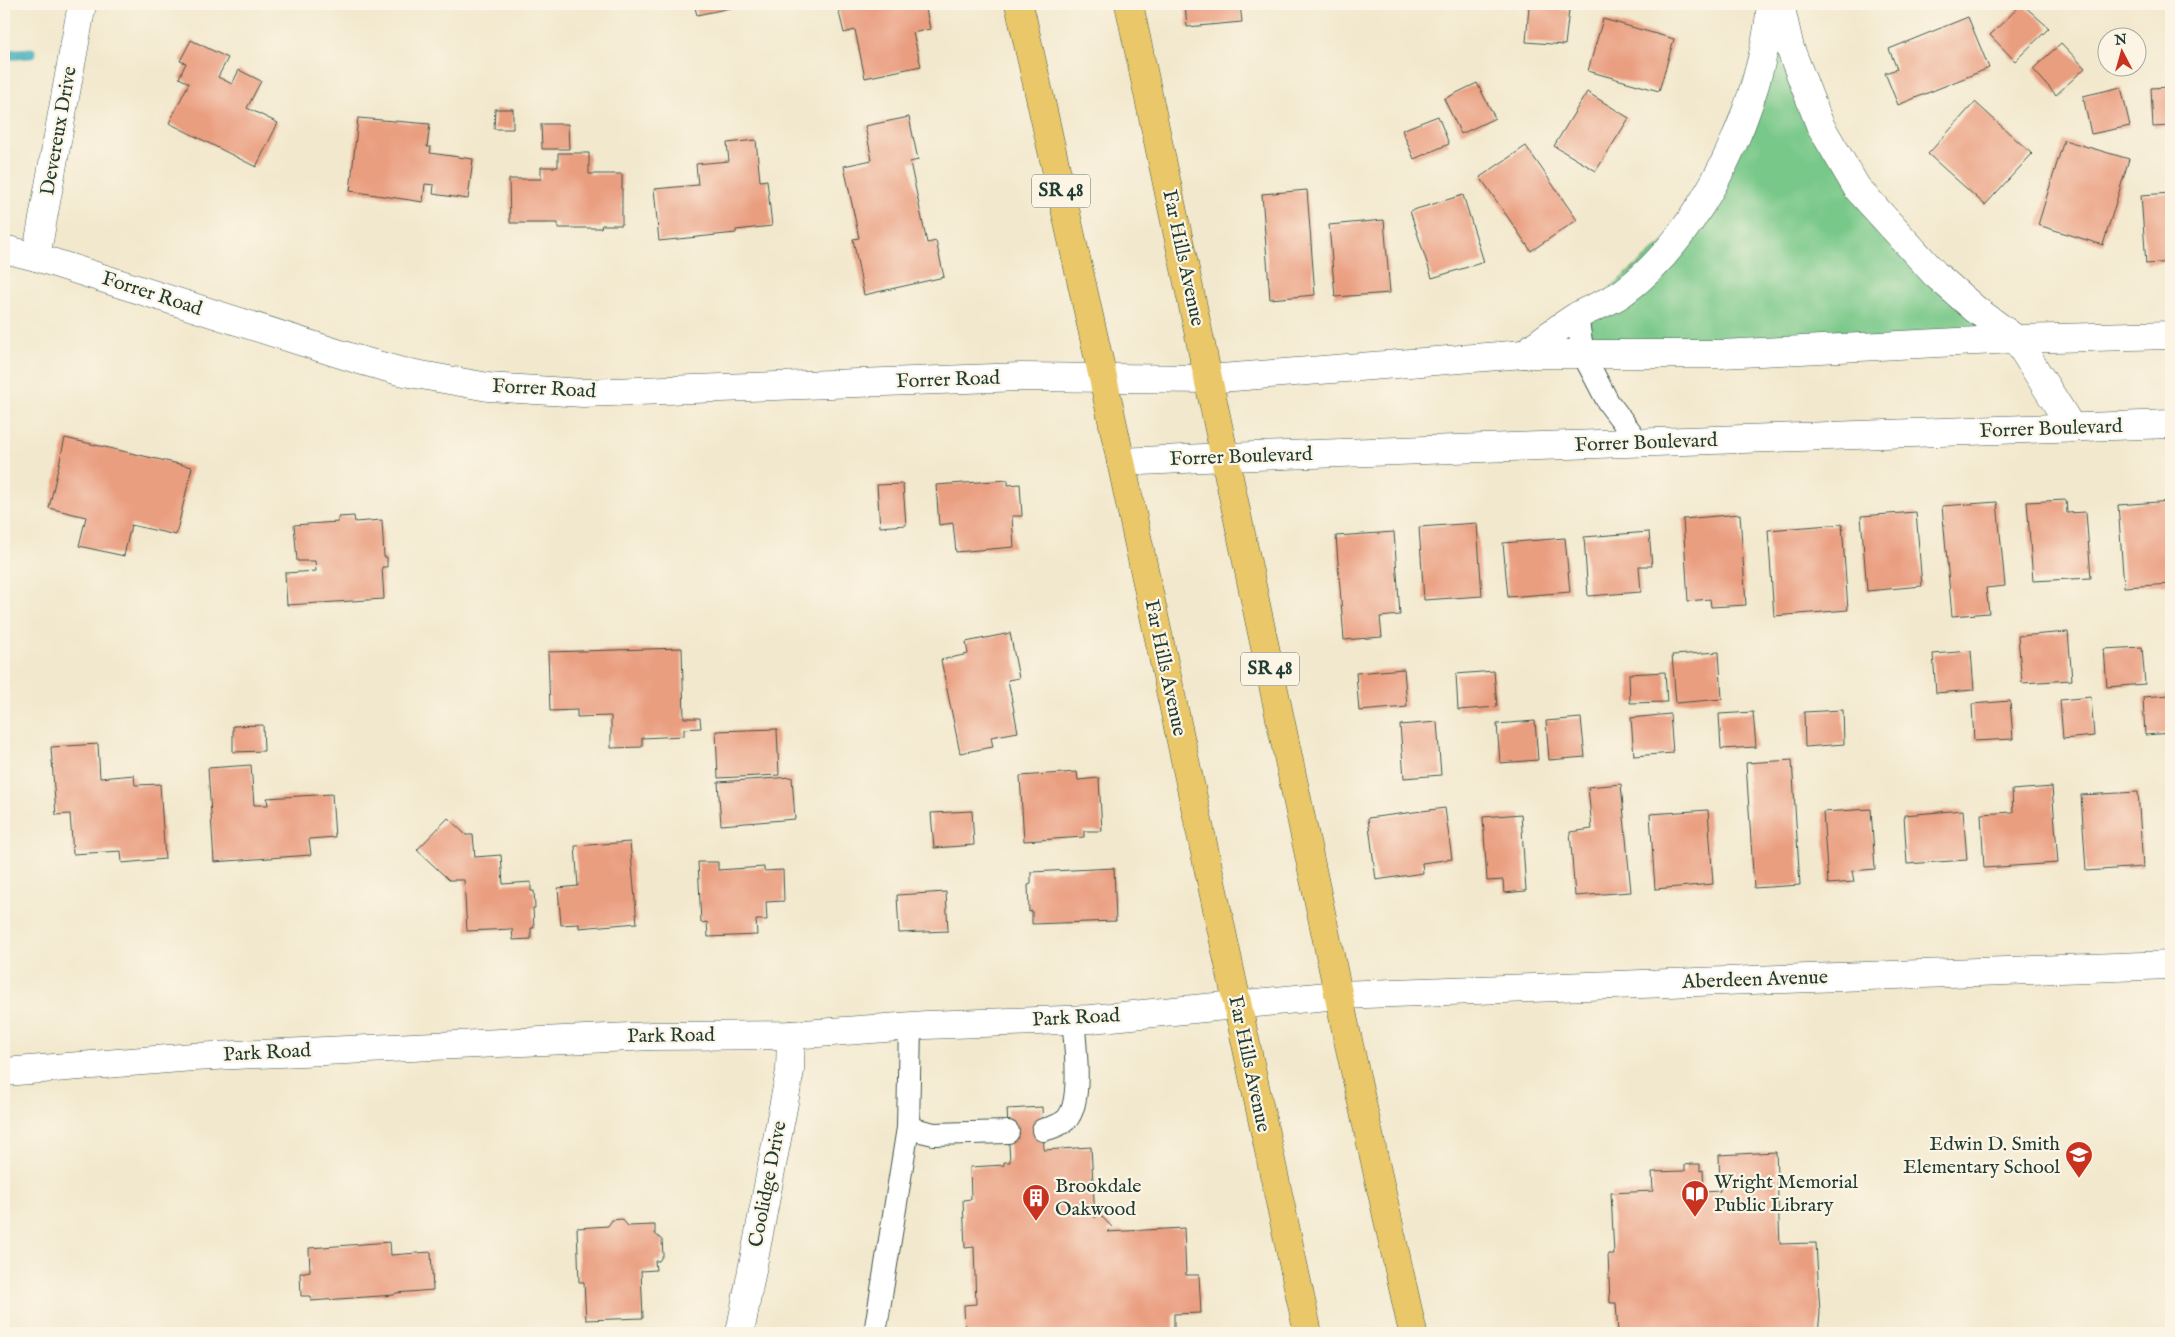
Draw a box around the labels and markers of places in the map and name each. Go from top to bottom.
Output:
place label: Edwin D. Smith Elementary School [1903,1132,2061,1180]
school or university icon: Edwin D. Smith Elementary School [2064,1140,2094,1179]
place label: Wright Memorial Public Library [1714,1170,1859,1218]
place label: Brookdale Oakwood [1055,1174,1142,1222]
library icon: Wright Memorial Public Library [1680,1179,1710,1218]
building icon: Brookdale Oakwood [1021,1183,1051,1222]

